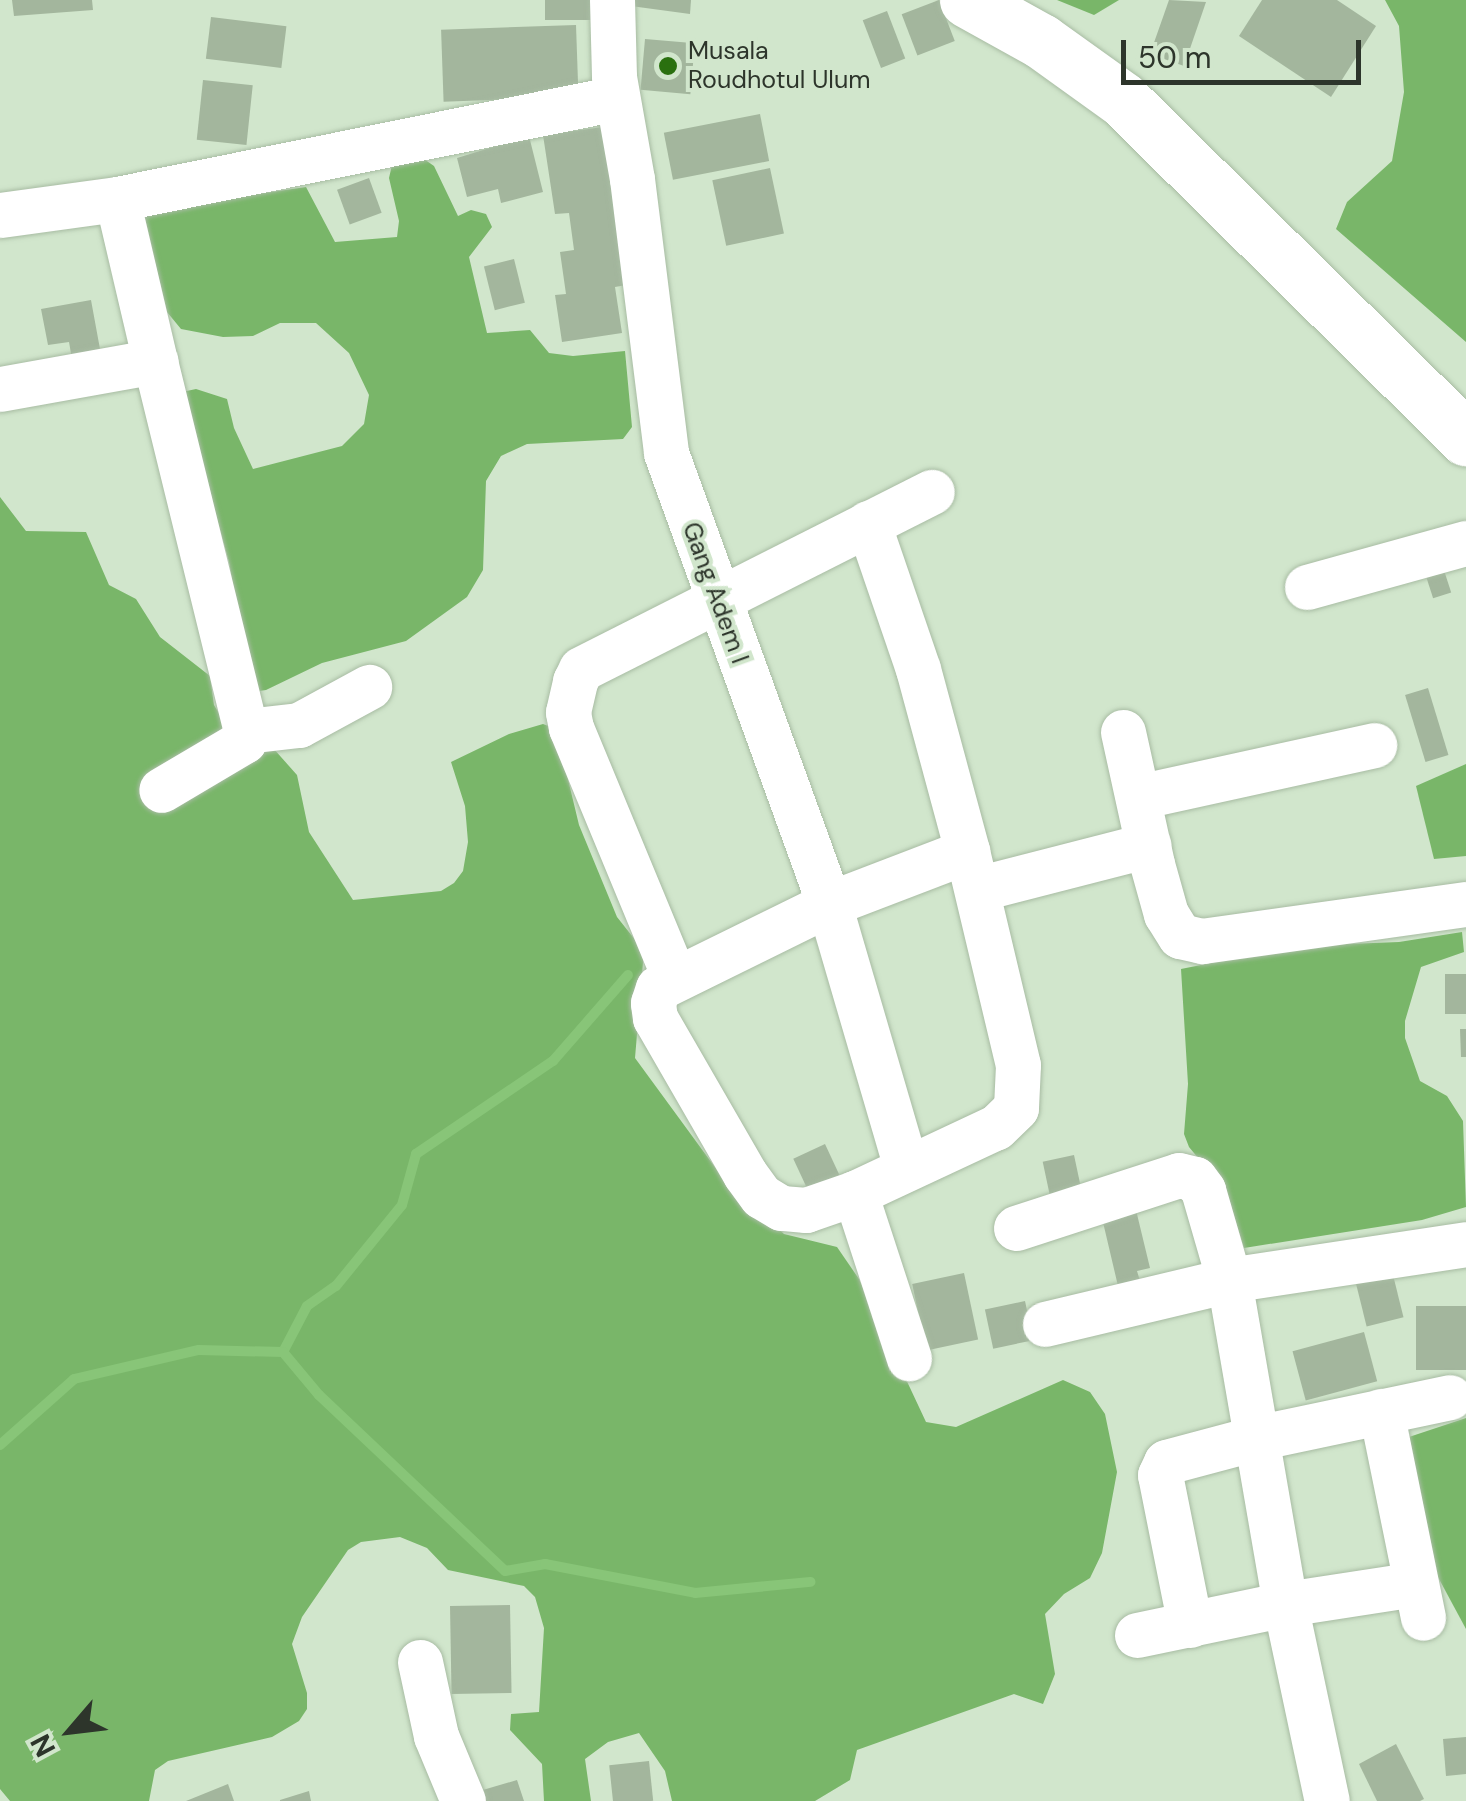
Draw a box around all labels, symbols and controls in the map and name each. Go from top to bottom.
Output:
scale bar [1126,20,1366,82]
place label: Musala Roudhotul Ulum [688,37,871,96]
text: 50 m [1138,38,1212,77]
marker: Musala Roudhotul Ulum [657,55,679,77]
street label: Gang Adem I [676,518,754,668]
north arrow [20,1681,120,1781]
text: N [22,1728,64,1763]

